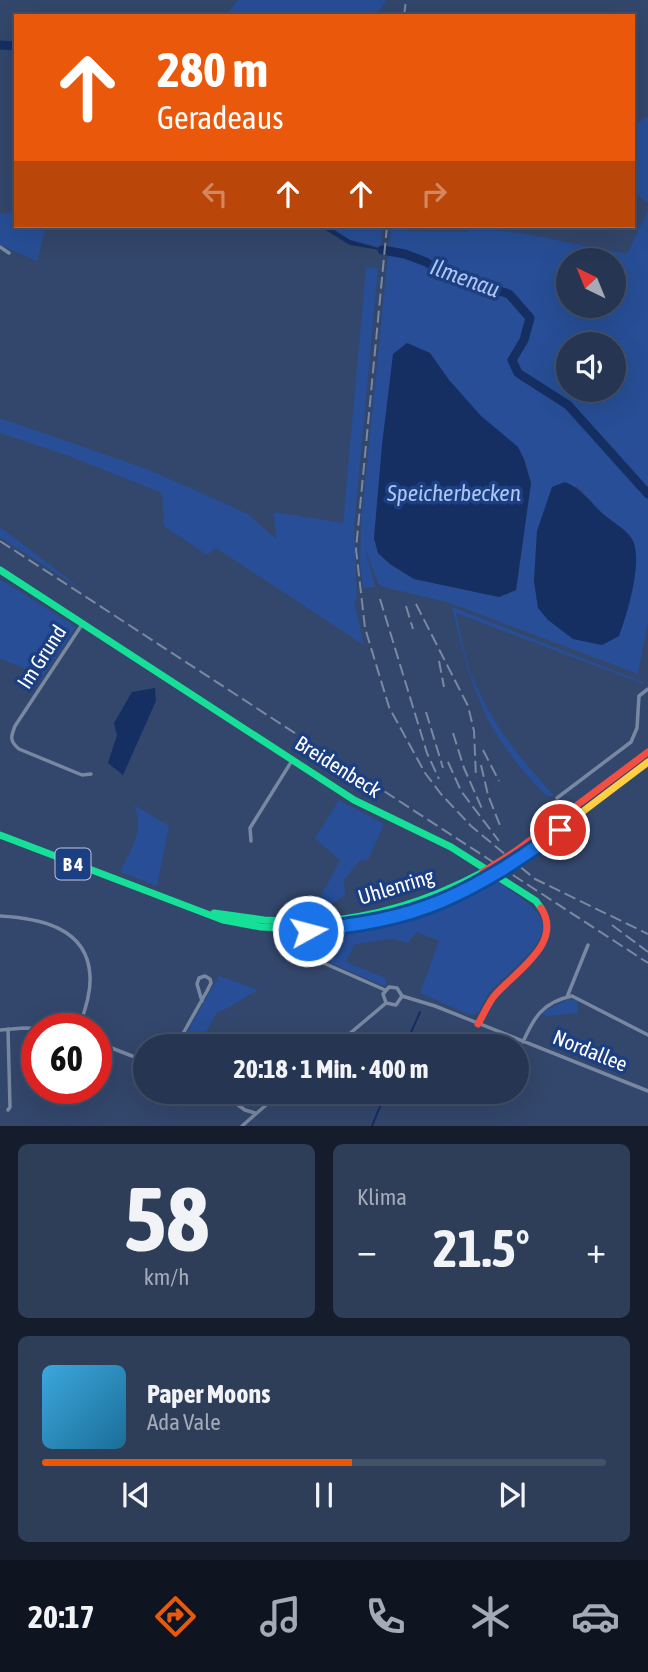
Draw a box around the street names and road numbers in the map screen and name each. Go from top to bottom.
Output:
street label: Im Grund [12,620,71,693]
street label: Breidenbeck [291,730,386,802]
road number: B 4 [56,848,90,880]
street label: Uhlenring [355,863,436,909]
street label: Nordallee [550,1024,631,1076]

